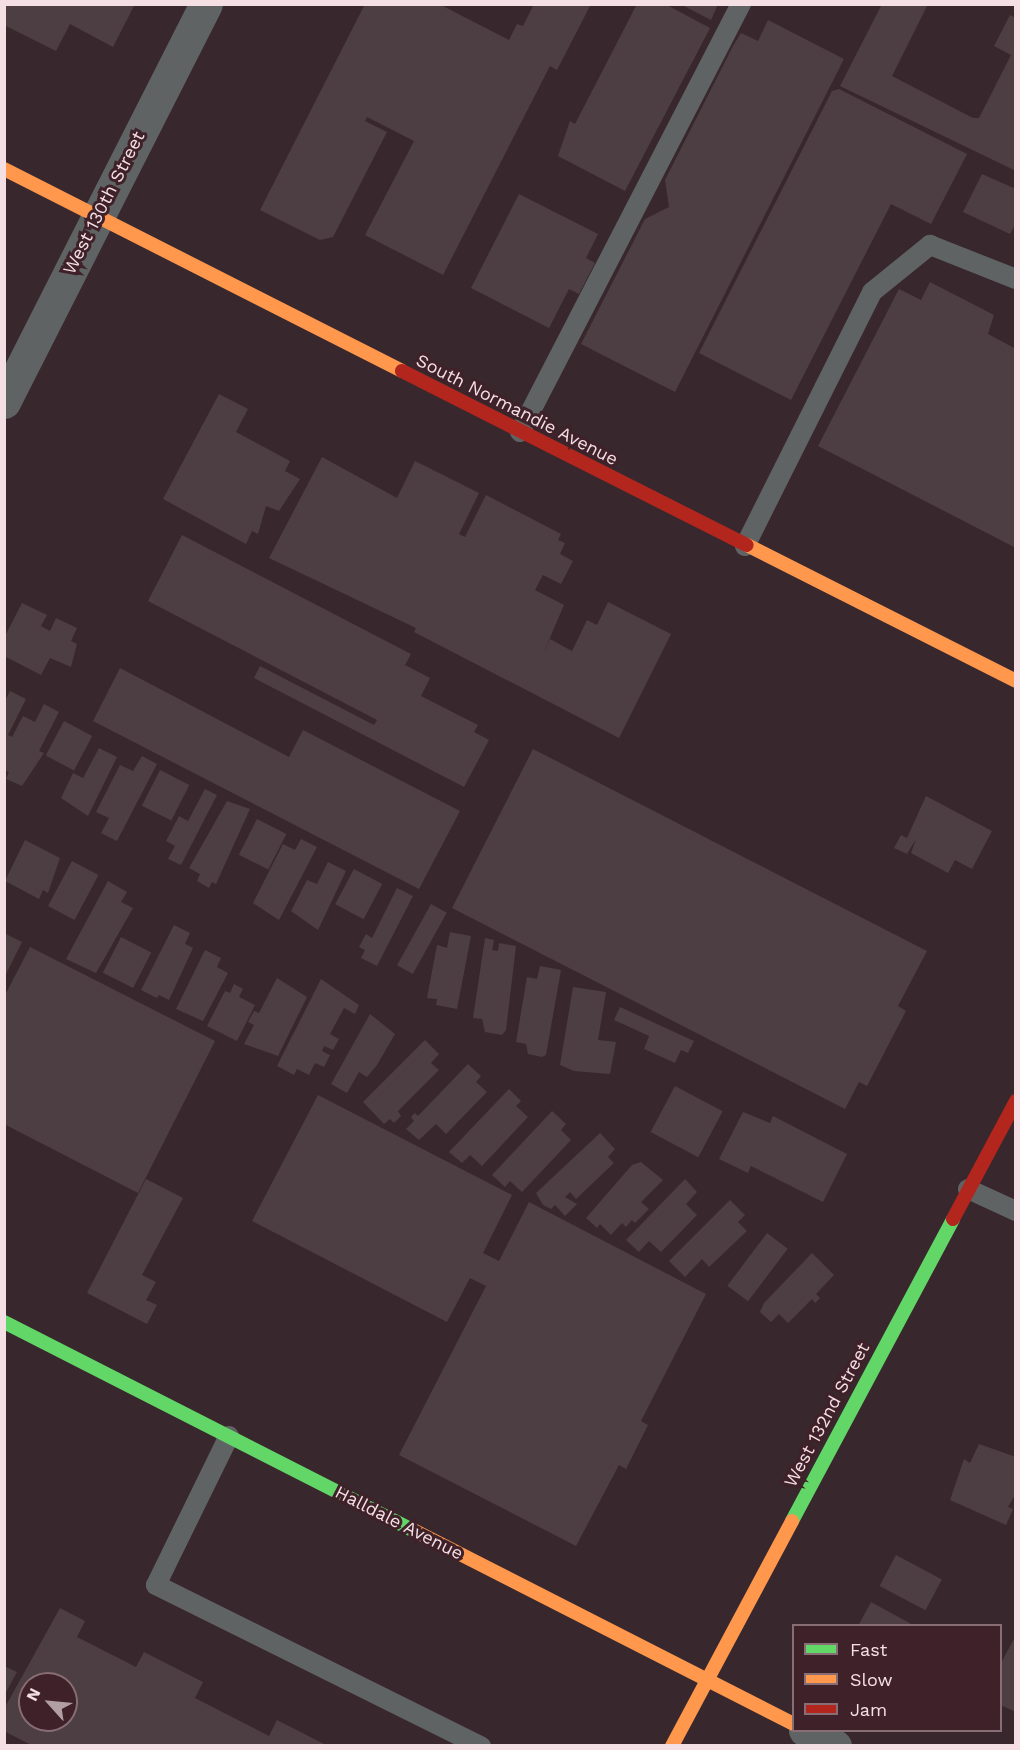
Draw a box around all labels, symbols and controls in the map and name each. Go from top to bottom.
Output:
street label: West 130th Street [59,128,149,278]
street label: South Normandie Avenue [412,349,622,471]
street label: West 132nd Street [780,1339,874,1491]
street label: Halldale Avenue [331,1481,467,1565]
legend [792,1624,1002,1732]
text: Fast [850,1639,887,1660]
text: Slow [850,1669,893,1690]
north arrow [18,1672,78,1732]
text: N [22,1685,44,1704]
text: Jam [850,1699,887,1720]

